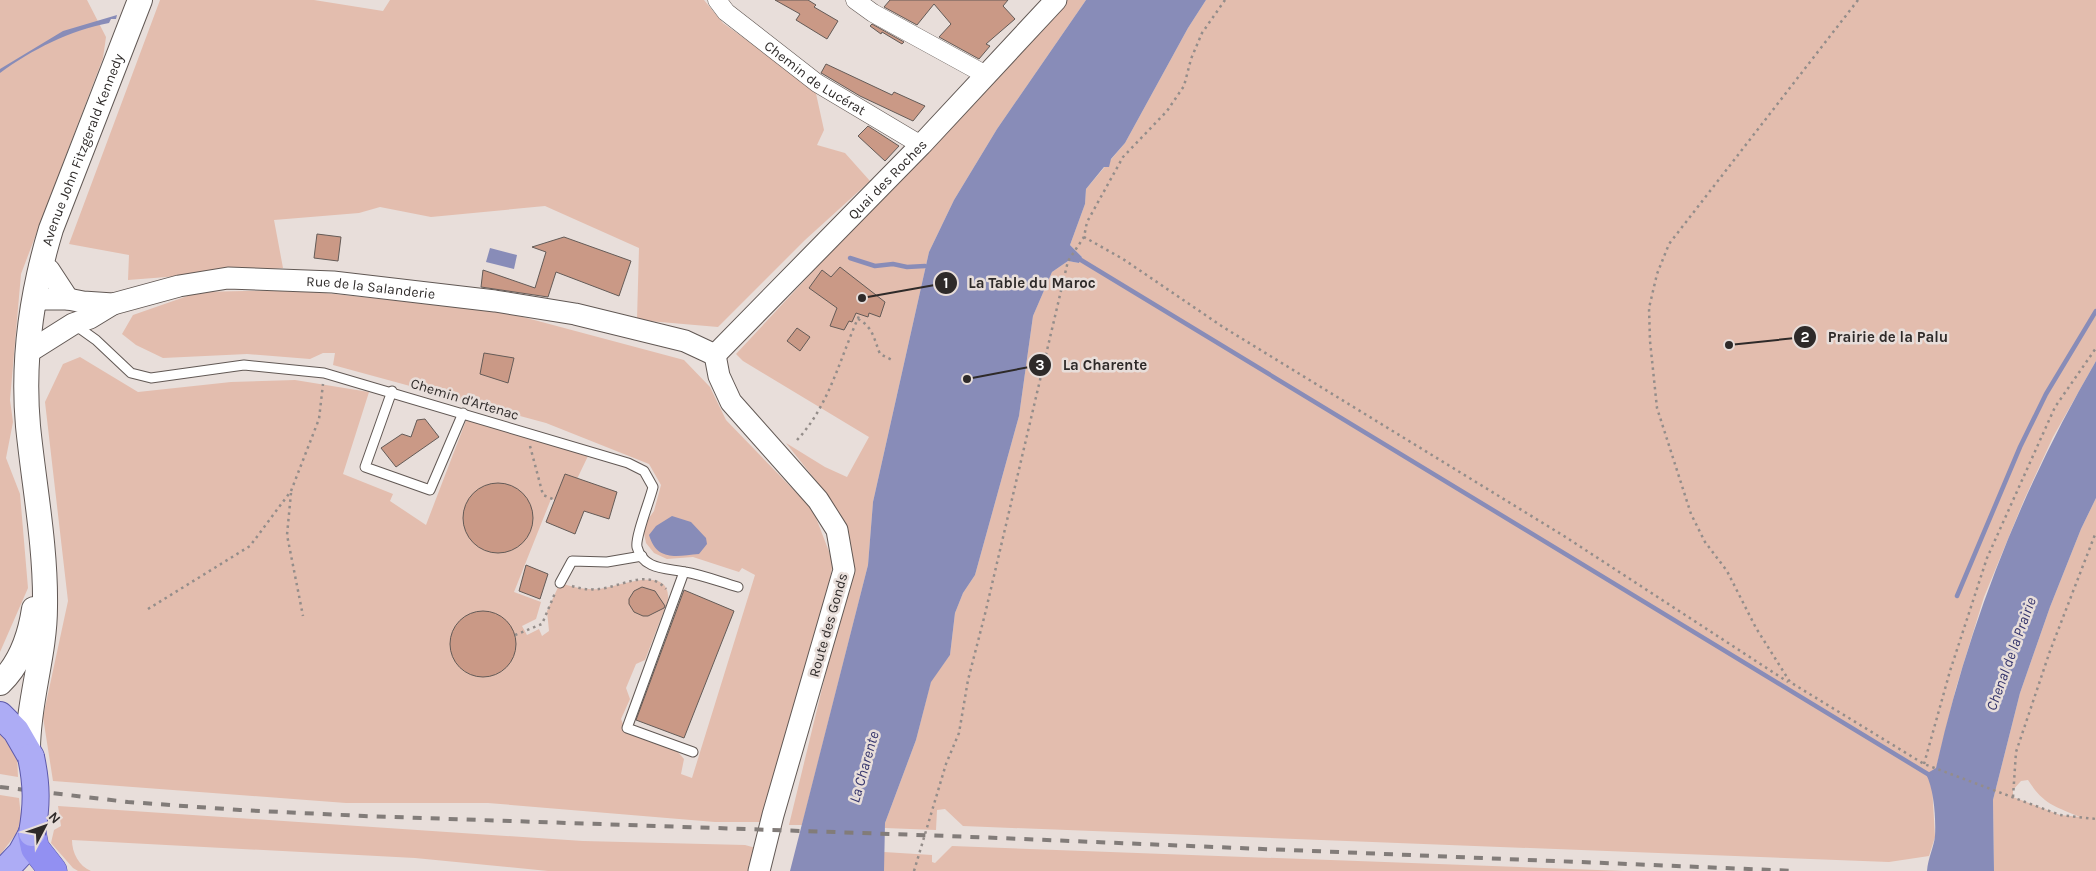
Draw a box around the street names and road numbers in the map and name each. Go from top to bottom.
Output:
street label: Chemin de Lucérat [761,37,869,119]
street label: Avenue John Fitzgerald Kennedy [39,51,128,248]
street label: Quai des Roches [845,136,931,223]
street label: Rue de la Salanderie [306,273,436,303]
street label: Chemin d'Artenac [409,375,521,424]
street label: Route des Gonds [806,571,851,679]

